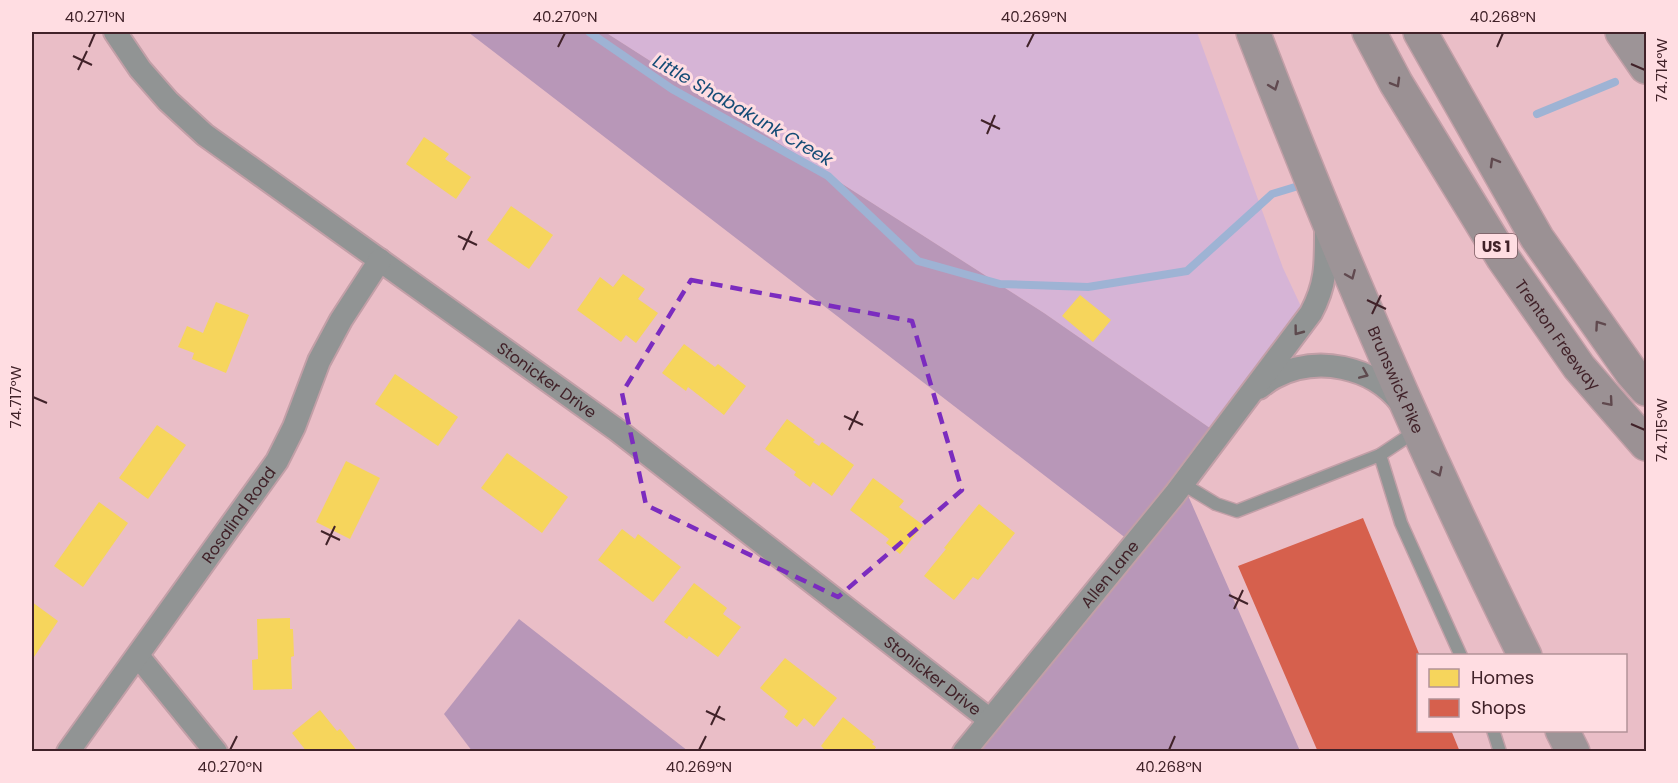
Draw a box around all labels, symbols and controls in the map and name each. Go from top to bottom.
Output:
text: 40.271°N [65,6,125,27]
text: 40.270°N [533,6,597,27]
text: 40.269°N [1001,6,1067,27]
text: 40.268°N [1470,6,1536,27]
text: 74.714°W [1651,38,1672,102]
water label: Little Shabakunk Creek [648,48,838,172]
one-way arrow [1389,77,1401,87]
one-way arrow [1267,80,1279,91]
one-way arrow [1489,157,1501,168]
road number: US 1 [1475,234,1517,258]
one-way arrow [1344,268,1356,279]
street label: Trenton Freeway [1510,274,1606,395]
one-way arrow [1595,321,1606,332]
street label: Brunswick Pike [1362,322,1430,437]
one-way arrow [1294,324,1305,335]
street label: Stonicker Drive [492,336,602,424]
text: 74.717°W [5,365,26,428]
one-way arrow [1357,367,1368,379]
one-way arrow [1602,395,1613,406]
text: 74.715°W [1651,398,1672,462]
street label: Rosalind Road [196,462,281,568]
one-way arrow [1431,466,1443,477]
street label: Allen Lane [1075,535,1144,613]
street label: Stonicker Drive [879,630,986,721]
legend [1417,654,1627,732]
text: Homes [1471,665,1534,690]
text: Shops [1471,695,1526,720]
text: 40.270°N [198,756,262,777]
text: 40.269°N [666,756,732,777]
text: 40.268°N [1136,756,1202,777]

